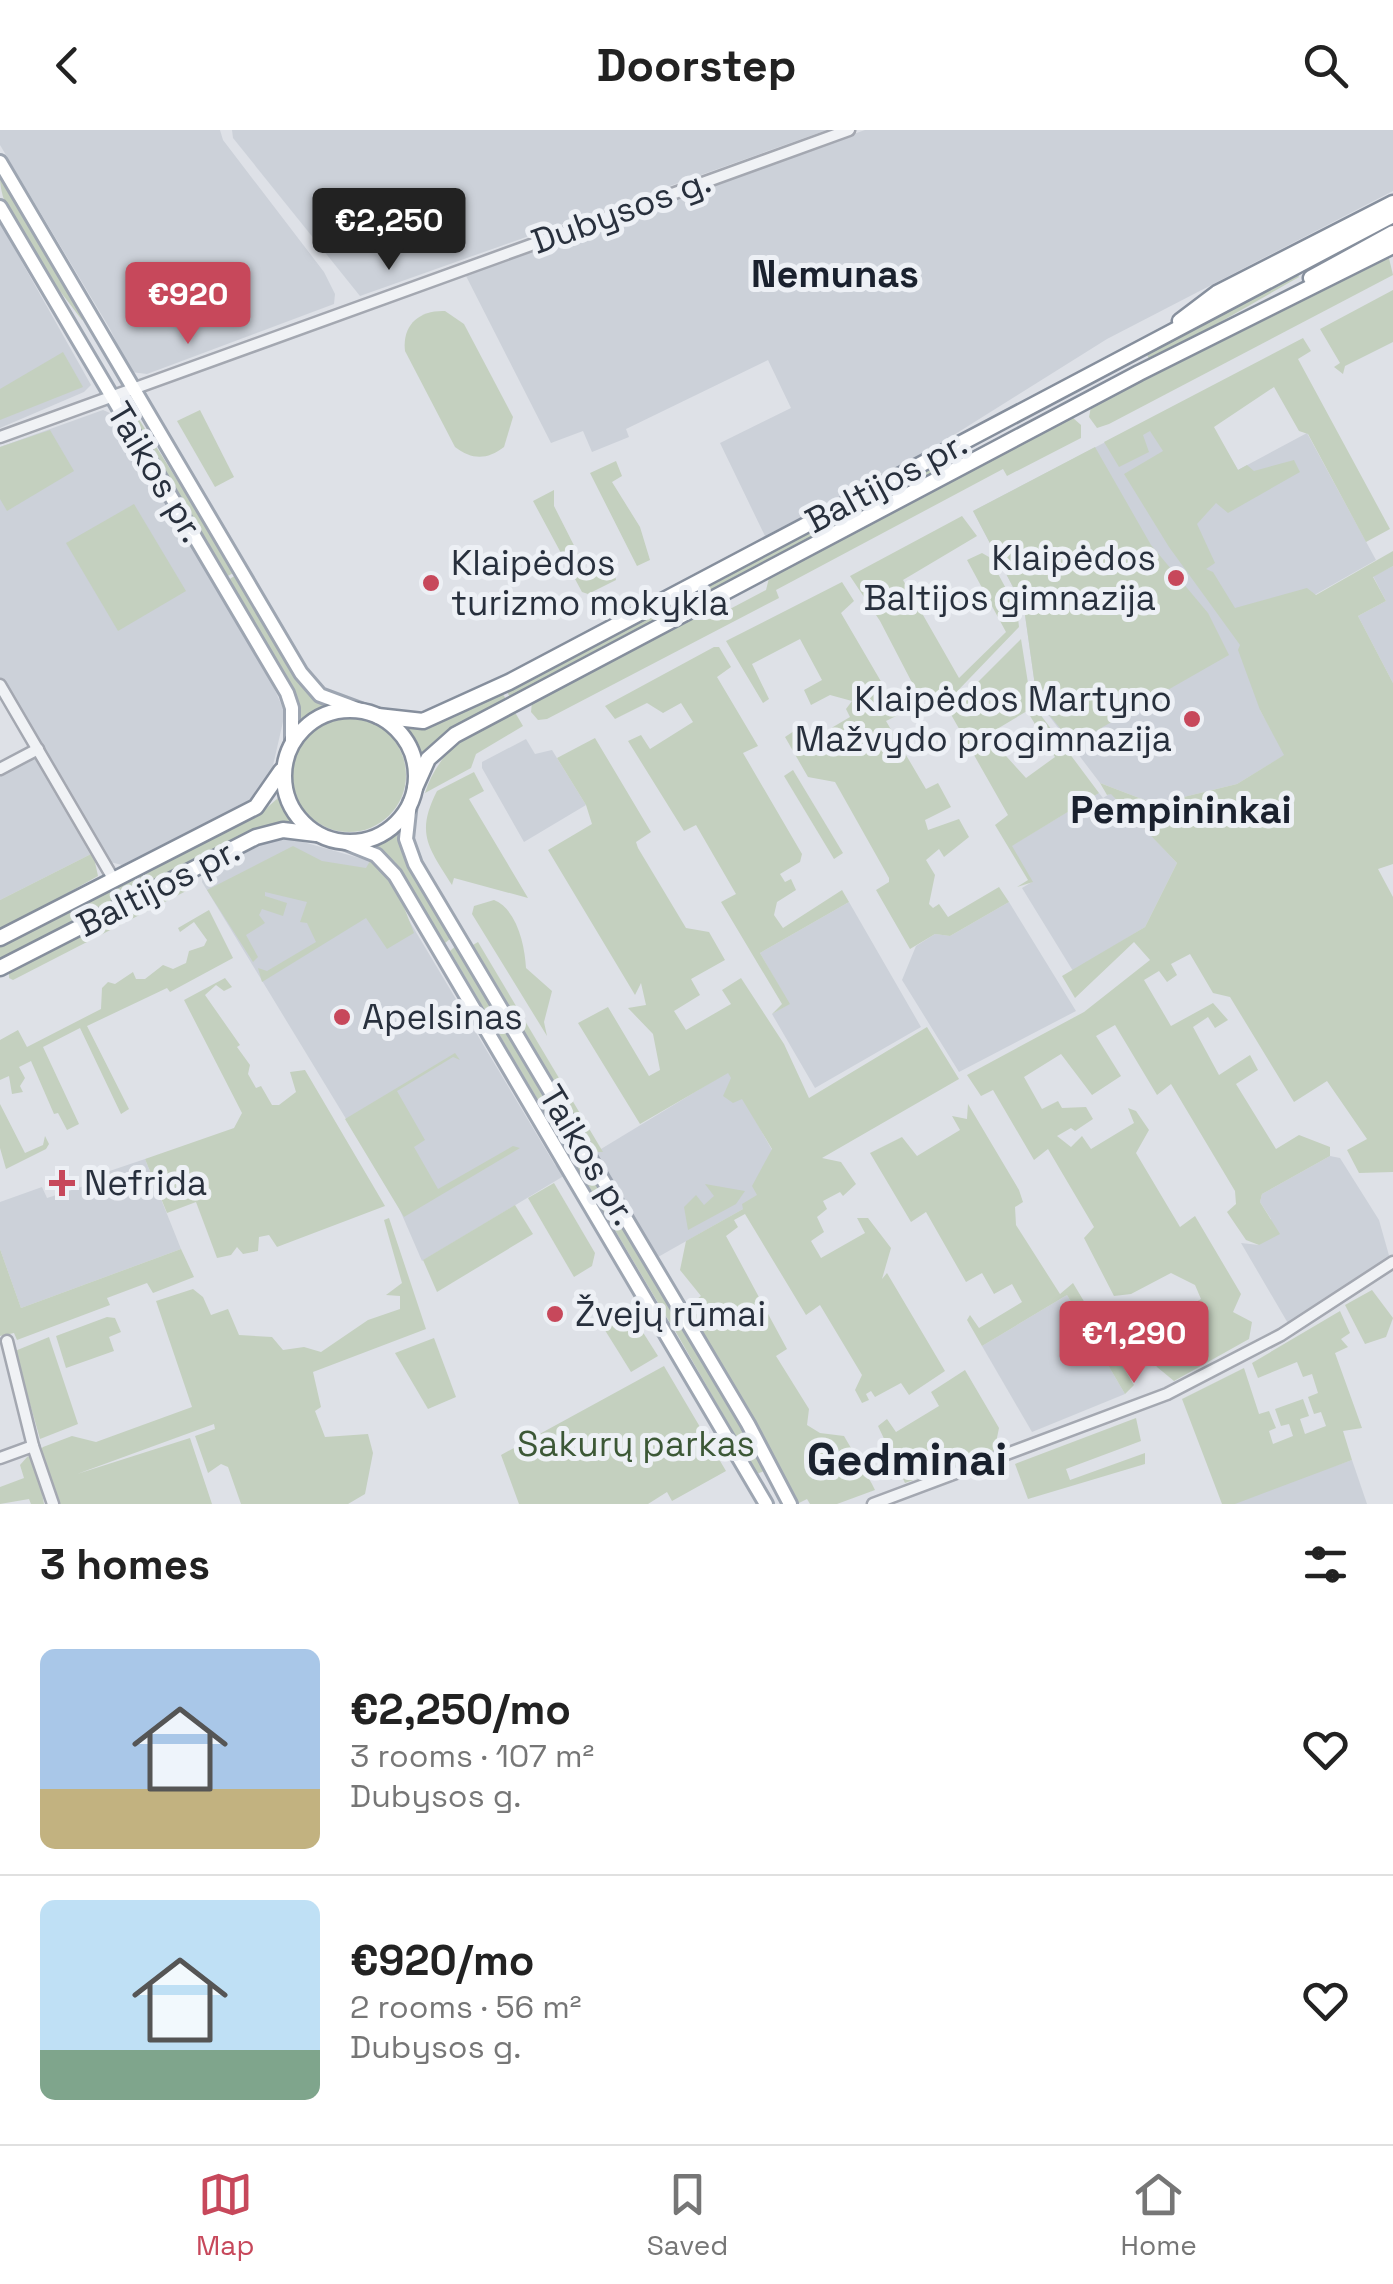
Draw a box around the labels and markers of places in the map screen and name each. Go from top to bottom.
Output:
pin: €2,250 [308,188,470,273]
pin: €920 [129,262,247,347]
place label: Klaipėdos Baltijos gimnazija [863,536,1156,620]
place label: Klaipėdos turizmo mokykla [451,541,729,625]
marker: Klaipėdos Baltijos gimnazija [1165,567,1187,589]
marker: Klaipėdos turizmo mokykla [420,572,442,594]
place label: Klaipėdos Martyno Mažvydo progimnazija [795,677,1172,761]
marker: Klaipėdos Martyno Mažvydo progimnazija [1181,708,1203,730]
place label: Apelsinas [362,995,523,1039]
marker: Apelsinas [331,1006,353,1028]
place label: Nefrida [84,1161,207,1205]
marker: Nefrida [49,1170,75,1196]
place label: Žvejų rūmai [575,1292,766,1336]
pin: €1,290 [1053,1301,1215,1386]
marker: Žvejų rūmai [544,1303,566,1325]

